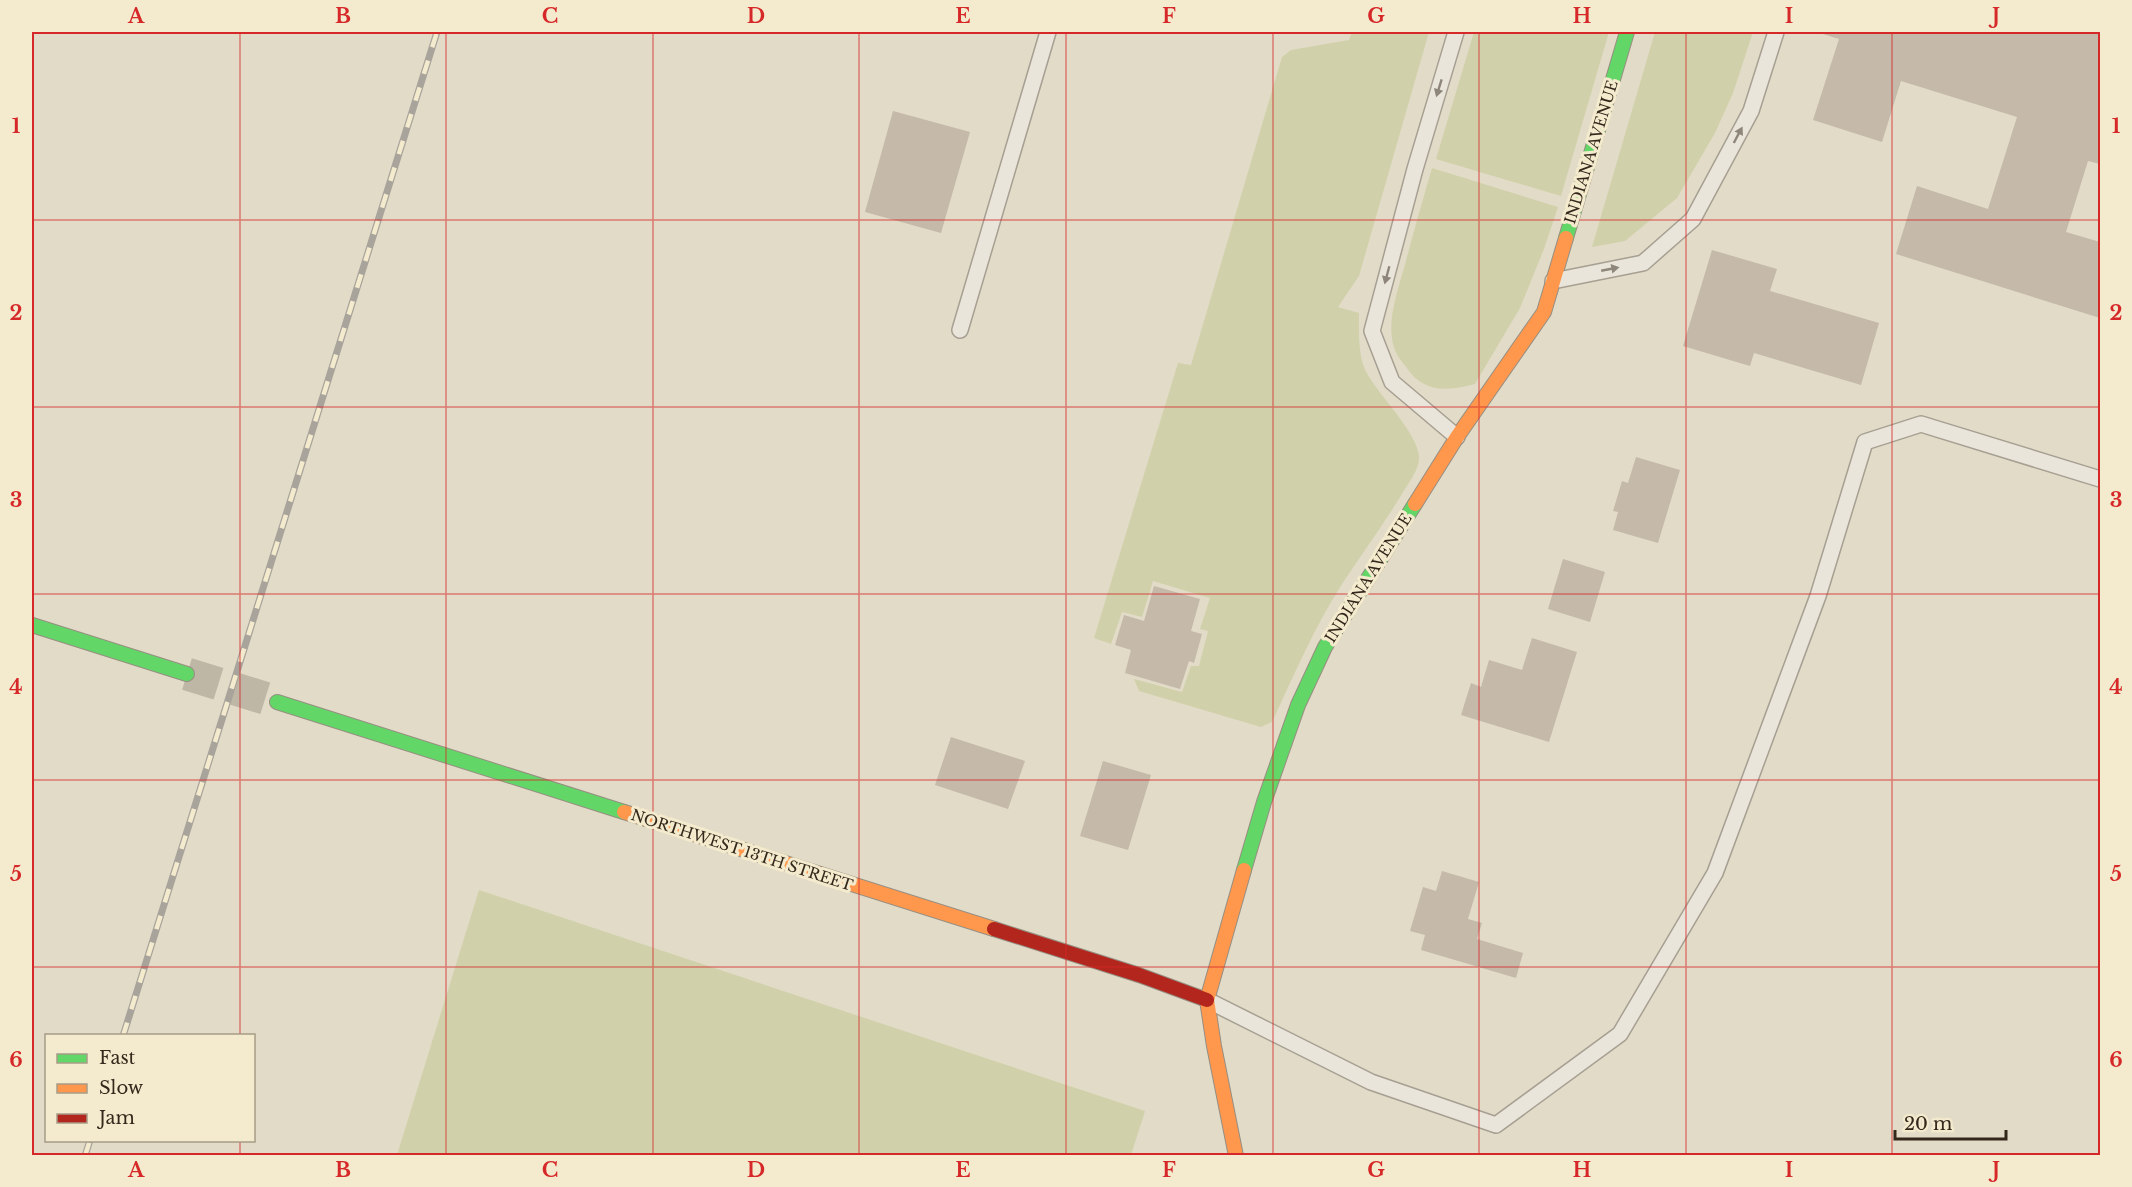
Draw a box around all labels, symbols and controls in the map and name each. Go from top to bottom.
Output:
text: A [127,4,145,28]
text: B [335,4,351,28]
text: C [542,4,558,28]
text: D [747,4,765,28]
text: E [955,4,971,28]
text: F [1162,4,1176,28]
text: G [1367,4,1385,28]
text: H [1573,4,1592,28]
text: I [1785,4,1793,28]
text: J [1988,4,2000,28]
street label: INDIANA AVENUE [1560,78,1622,226]
one-way arrow [1434,79,1443,97]
text: 1 [12,114,21,138]
text: 1 [2112,114,2121,138]
one-way arrow [1733,126,1743,143]
one-way arrow [1601,264,1620,273]
one-way arrow [1381,266,1391,284]
text: 2 [9,301,23,325]
text: 2 [2109,301,2123,325]
text: 3 [10,488,22,512]
text: 3 [2110,488,2122,512]
street label: INDIANA AVENUE [1320,510,1416,646]
text: 4 [9,675,23,699]
text: 4 [2109,675,2123,699]
street label: NORTHWEST 13TH STREET [629,805,855,895]
text: 5 [10,862,22,886]
text: 5 [2110,862,2122,886]
legend [45,1034,255,1142]
text: Fast [99,1047,136,1069]
text: 6 [9,1048,23,1072]
text: 6 [2109,1048,2123,1072]
text: Slow [99,1077,144,1099]
scale bar [1895,1103,2006,1141]
text: Jam [97,1107,135,1129]
text: 20 m [1904,1113,1952,1135]
text: A [127,1158,145,1182]
text: B [335,1158,351,1182]
text: C [542,1158,558,1182]
text: D [747,1158,765,1182]
text: E [955,1158,971,1182]
text: F [1162,1158,1176,1182]
text: G [1367,1158,1385,1182]
text: H [1573,1158,1592,1182]
text: I [1785,1158,1793,1182]
text: J [1988,1158,2000,1182]

